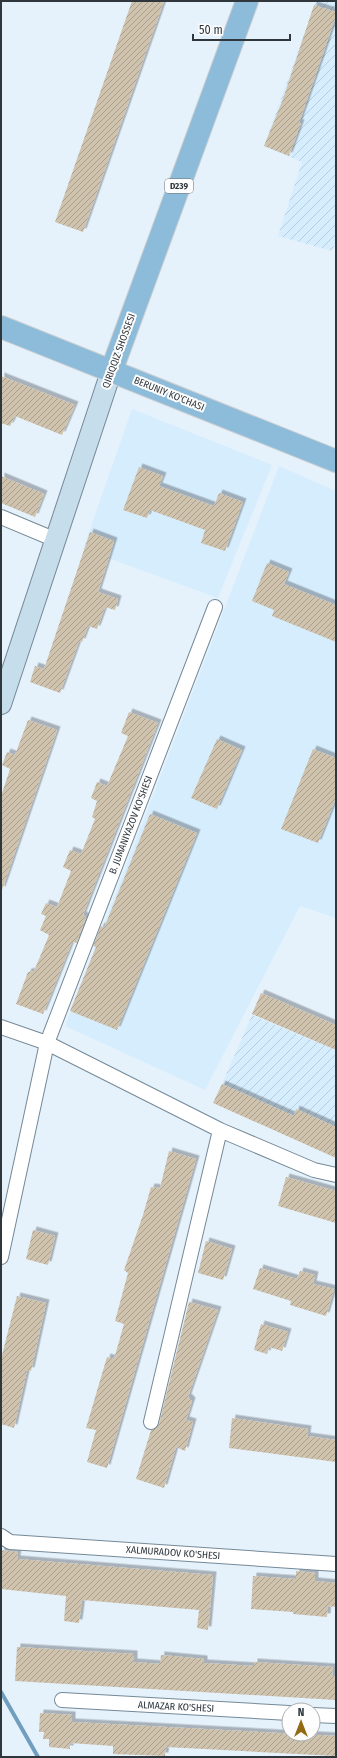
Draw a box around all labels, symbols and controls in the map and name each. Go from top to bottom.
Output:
scale bar [193,16,290,42]
text: 50 m [199,23,223,37]
road number: D239 [165,179,193,193]
street label: QIRIQQIZ SHOSSESI [100,312,138,390]
street label: BERUNIY KO'CHASI [132,374,206,414]
street label: B. JUMANIYAZOV KO'SHESI [107,774,155,876]
street label: XALMURADOV KO'SHESI [126,1544,220,1562]
street label: ALMAZAR KO'SHESI [138,1699,214,1715]
north arrow [281,1702,321,1742]
text: N [298,1706,304,1719]

